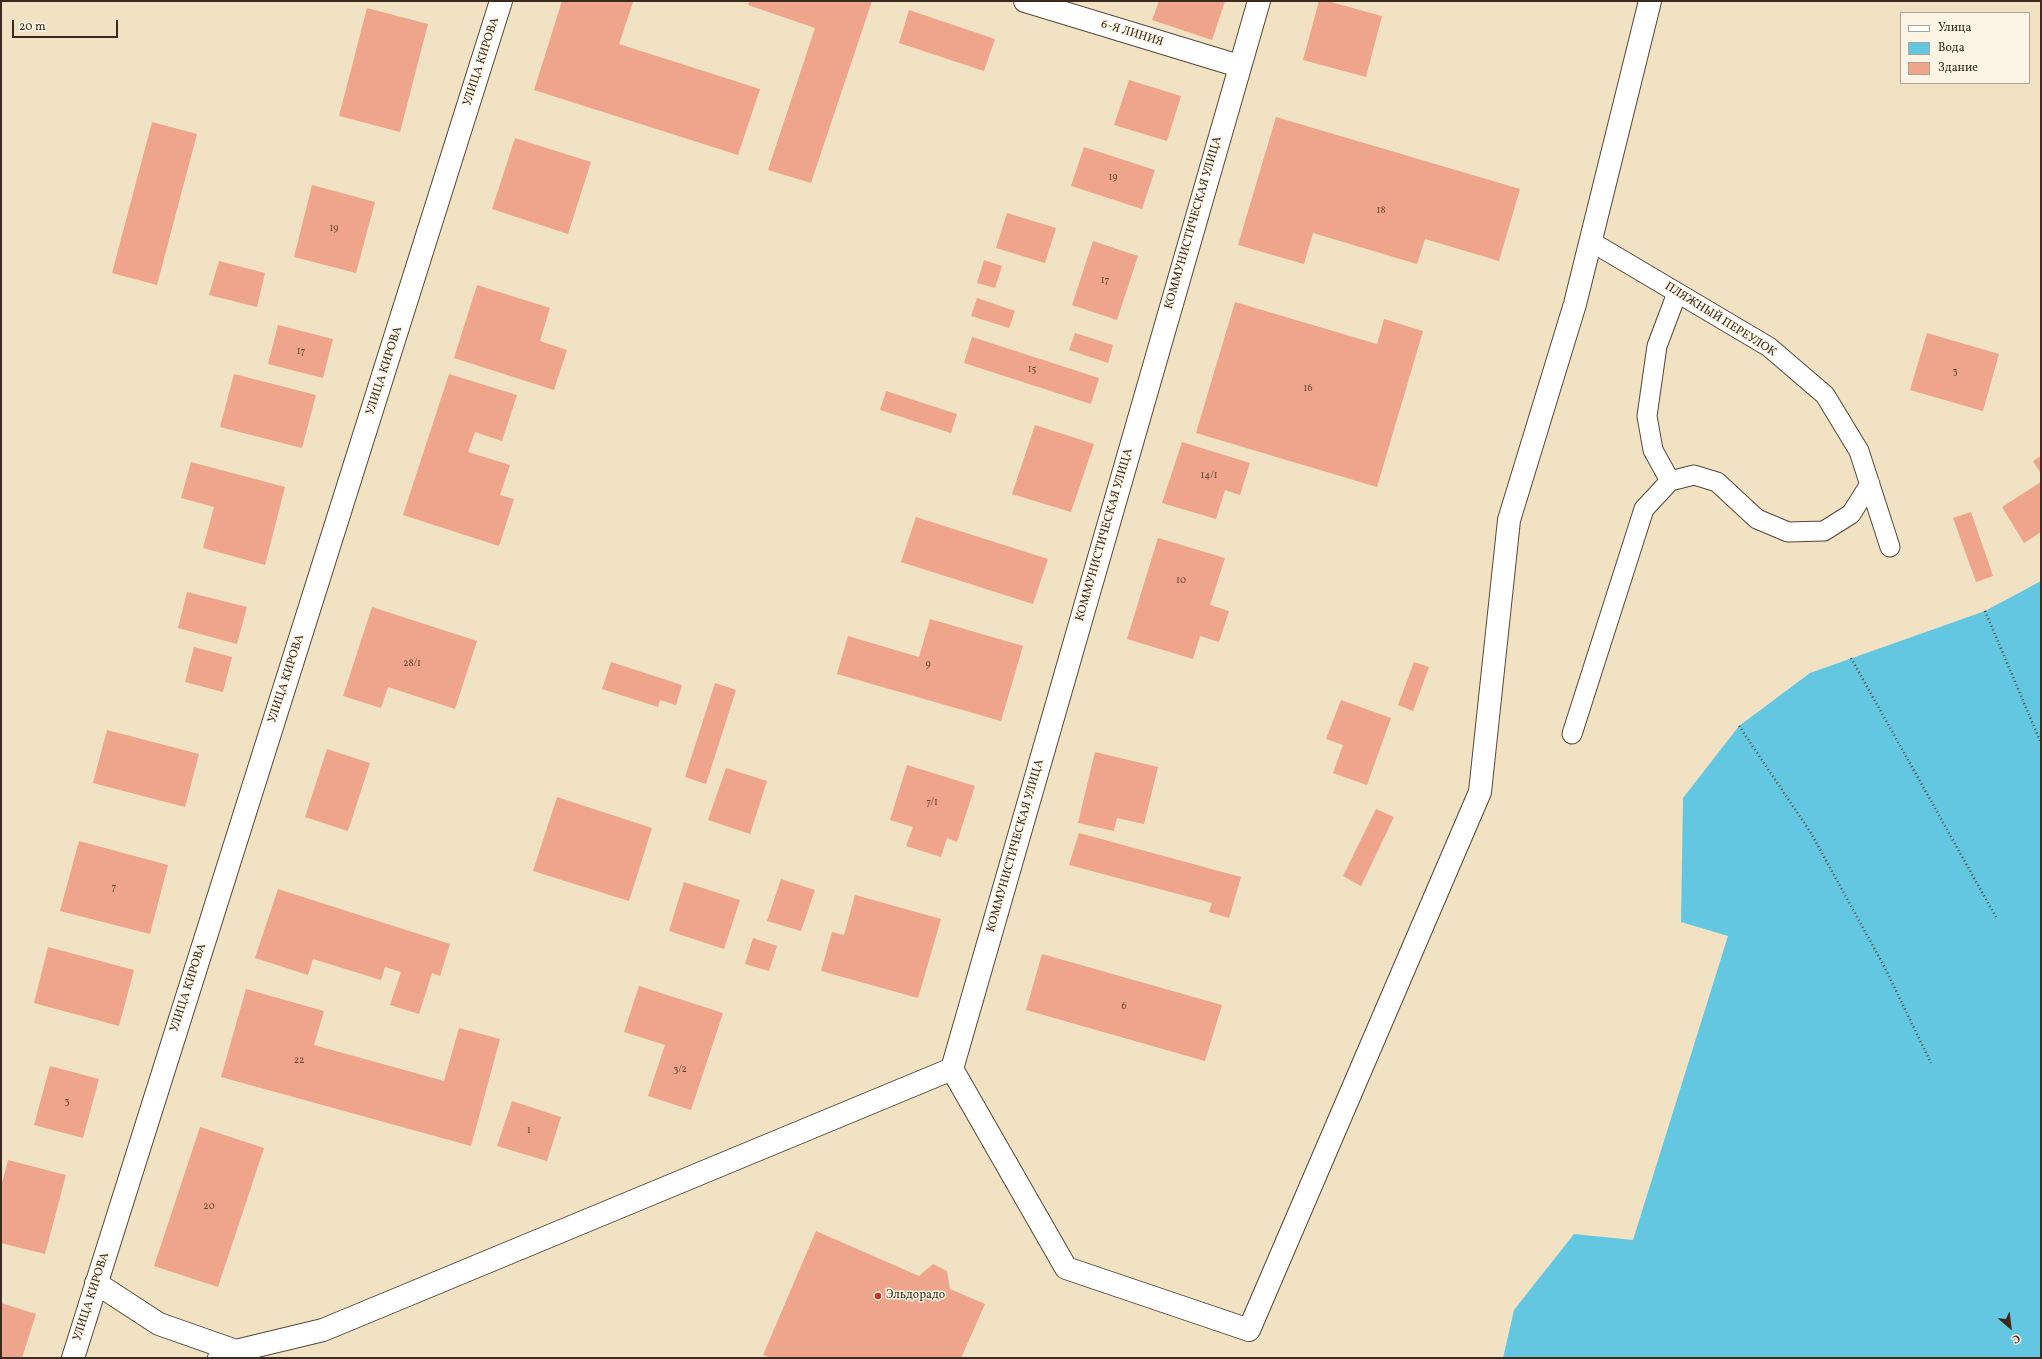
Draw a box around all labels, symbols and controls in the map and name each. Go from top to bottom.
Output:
scale bar [14,12,120,38]
legend [1900,12,2030,84]
street label: УЛИЦА КИРОВА [461,16,503,108]
street label: 6-Я ЛИНИЯ [1099,18,1165,50]
text: 20 m [19,19,46,35]
text: Улица [1938,20,1971,36]
text: Вода [1938,40,1965,56]
text: Здание [1938,60,1978,76]
street label: КОММУНИСТИЧЕСКАЯ УЛИЦА [1162,135,1226,311]
house number: 19 [1108,172,1118,184]
house number: 18 [1377,205,1385,217]
house number: 19 [329,223,339,235]
house number: 17 [1101,275,1109,287]
street label: ПЛЯЖНЫЙ ПЕРЕУЛОК [1662,280,1778,360]
street label: УЛИЦА КИРОВА [364,325,406,417]
house number: 17 [297,346,305,358]
house number: 15 [1028,364,1036,376]
house number: 3 [1952,366,1958,378]
house number: 16 [1304,383,1312,395]
street label: КОММУНИСТИЧЕСКАЯ УЛИЦА [1073,447,1137,623]
house number: 14/1 [1200,470,1218,482]
house number: 10 [1176,575,1186,587]
street label: УЛИЦА КИРОВА [266,633,308,725]
house number: 28/1 [403,658,421,670]
house number: 9 [925,659,931,671]
street label: КОММУНИСТИЧЕСКАЯ УЛИЦА [984,758,1048,934]
house number: 7/1 [926,797,938,809]
house number: 7 [112,882,116,894]
street label: УЛИЦА КИРОВА [168,942,210,1034]
house number: 6 [1121,1001,1127,1013]
house number: 22 [294,1055,304,1067]
house number: 3/2 [673,1064,687,1076]
house number: 3 [64,1096,70,1108]
house number: 1 [527,1125,531,1137]
house number: 20 [203,1201,215,1213]
street label: УЛИЦА КИРОВА [71,1251,113,1343]
place label: Эльдорадо [886,1289,945,1303]
marker: Эльдорадо [873,1291,883,1301]
north arrow [1990,1307,2030,1347]
text: С [2009,1330,2023,1346]

